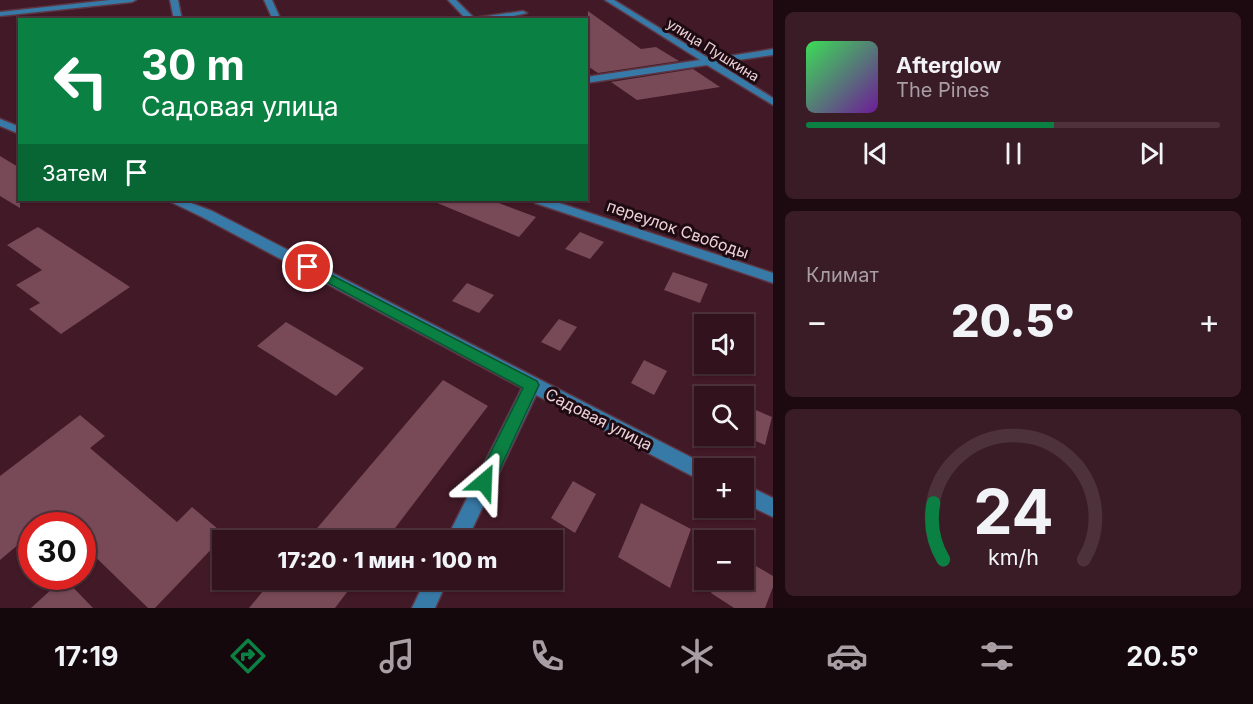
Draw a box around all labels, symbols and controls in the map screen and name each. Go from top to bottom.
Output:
street label: улица Пушкина [664,14,763,85]
text: 30 m [141,39,245,90]
icon: left [42,42,120,120]
text: Afterglow [896,52,1001,78]
text: The Pines [896,78,990,102]
text: Садовая улица [141,90,339,123]
icon: previous [859,137,892,170]
icon: pause [997,137,1030,170]
icon: next [1135,137,1168,170]
icon: arrive [120,156,153,189]
text: Затем [42,160,108,186]
street label: переулок Свободы [604,195,752,263]
pin [282,241,333,292]
icon: arrive [291,250,324,283]
text: Климат [806,263,879,287]
text: 20.5° [951,293,1075,348]
text: − [806,301,828,341]
text: + [1198,301,1220,341]
map controls [694,314,754,590]
button: sound [694,314,754,374]
street label: Садовая улица [542,383,656,455]
button: search [694,386,754,446]
position arrow [452,450,516,514]
button: + [694,458,754,518]
text: 24 [973,474,1053,549]
speed limit sign: 30 [18,512,96,590]
button: − [694,530,754,590]
text: km/h [988,544,1038,570]
text: 17:20 · 1 мин · 100 m [278,547,497,573]
icon: directions [227,635,269,677]
icon: music [376,635,418,677]
icon: phone [526,635,568,677]
icon: climate [676,635,718,677]
icon: car [826,635,868,677]
icon: filters [976,635,1018,677]
text: 17:19 [54,640,119,673]
text: 20.5° [1126,640,1199,673]

